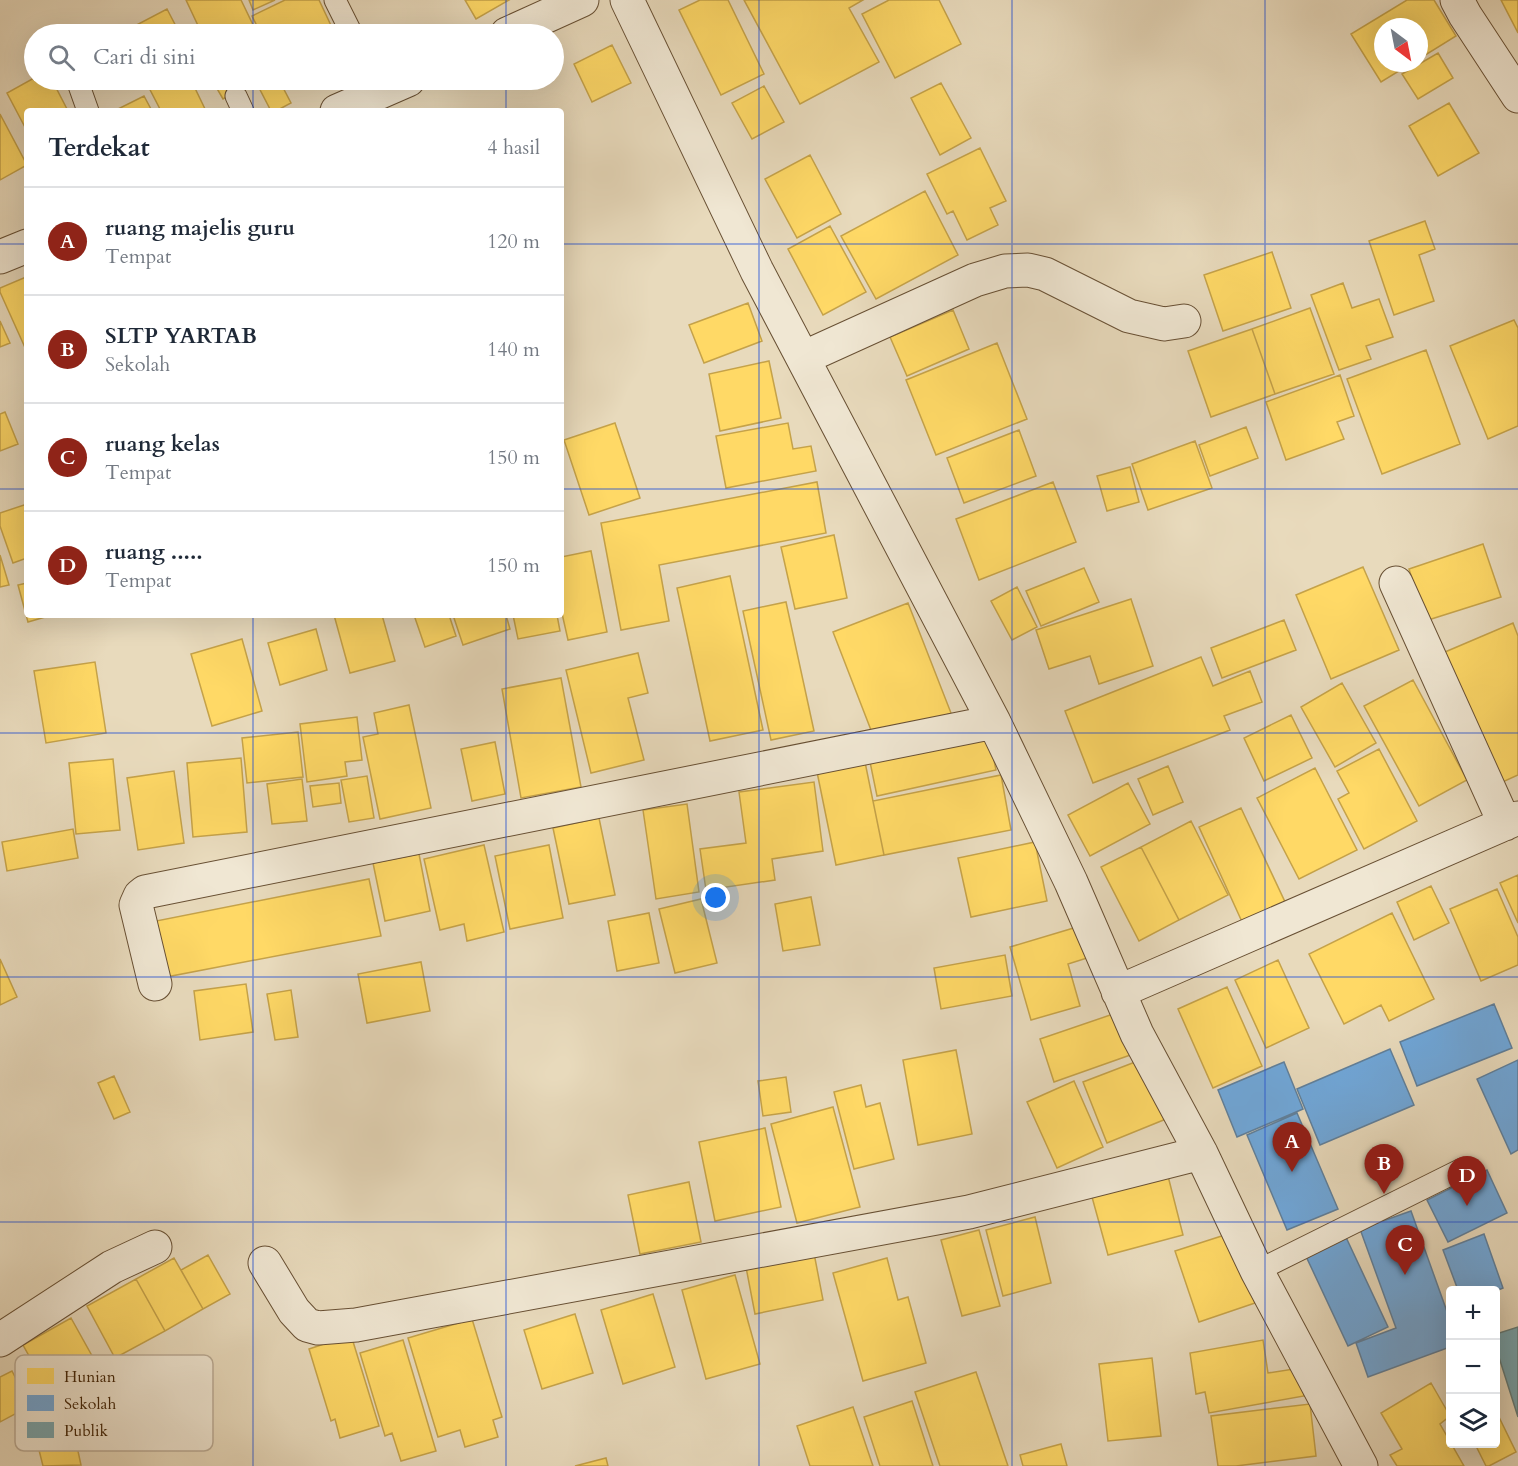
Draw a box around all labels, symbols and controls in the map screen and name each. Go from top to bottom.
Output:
north arrow [1374,18,1428,72]
search box [24,24,564,90]
icon: search [45,41,78,74]
text: Cari di sini [93,42,196,72]
text: Terdekat [48,130,150,165]
text: 4 hasil [487,134,540,161]
text: ruang majelis guru [105,213,295,243]
text: A [60,228,75,255]
text: 120 m [487,228,540,255]
text: Tempat [105,243,171,270]
text: SLTP YARTAB [105,321,257,351]
text: B [60,336,75,363]
text: 140 m [487,336,540,363]
text: Sekolah [105,351,170,378]
text: ruang kelas [105,429,220,459]
text: C [60,444,75,471]
text: 150 m [487,444,540,471]
text: Tempat [105,459,171,486]
text: ruang ..... [105,537,203,567]
text: D [59,552,76,579]
text: 150 m [487,552,540,579]
text: Tempat [105,567,171,594]
your location [701,883,730,912]
pin: A [1272,1122,1312,1172]
pin: B [1364,1144,1404,1194]
pin: D [1448,1156,1486,1206]
pin: C [1386,1226,1424,1275]
map controls [1446,1286,1500,1448]
button: + [1446,1286,1500,1340]
button: − [1446,1340,1500,1394]
legend [15,1355,213,1451]
text: Hunian [64,1366,116,1388]
text: Sekolah [64,1393,116,1415]
button: layers [1446,1394,1500,1448]
text: Publik [64,1420,108,1442]

